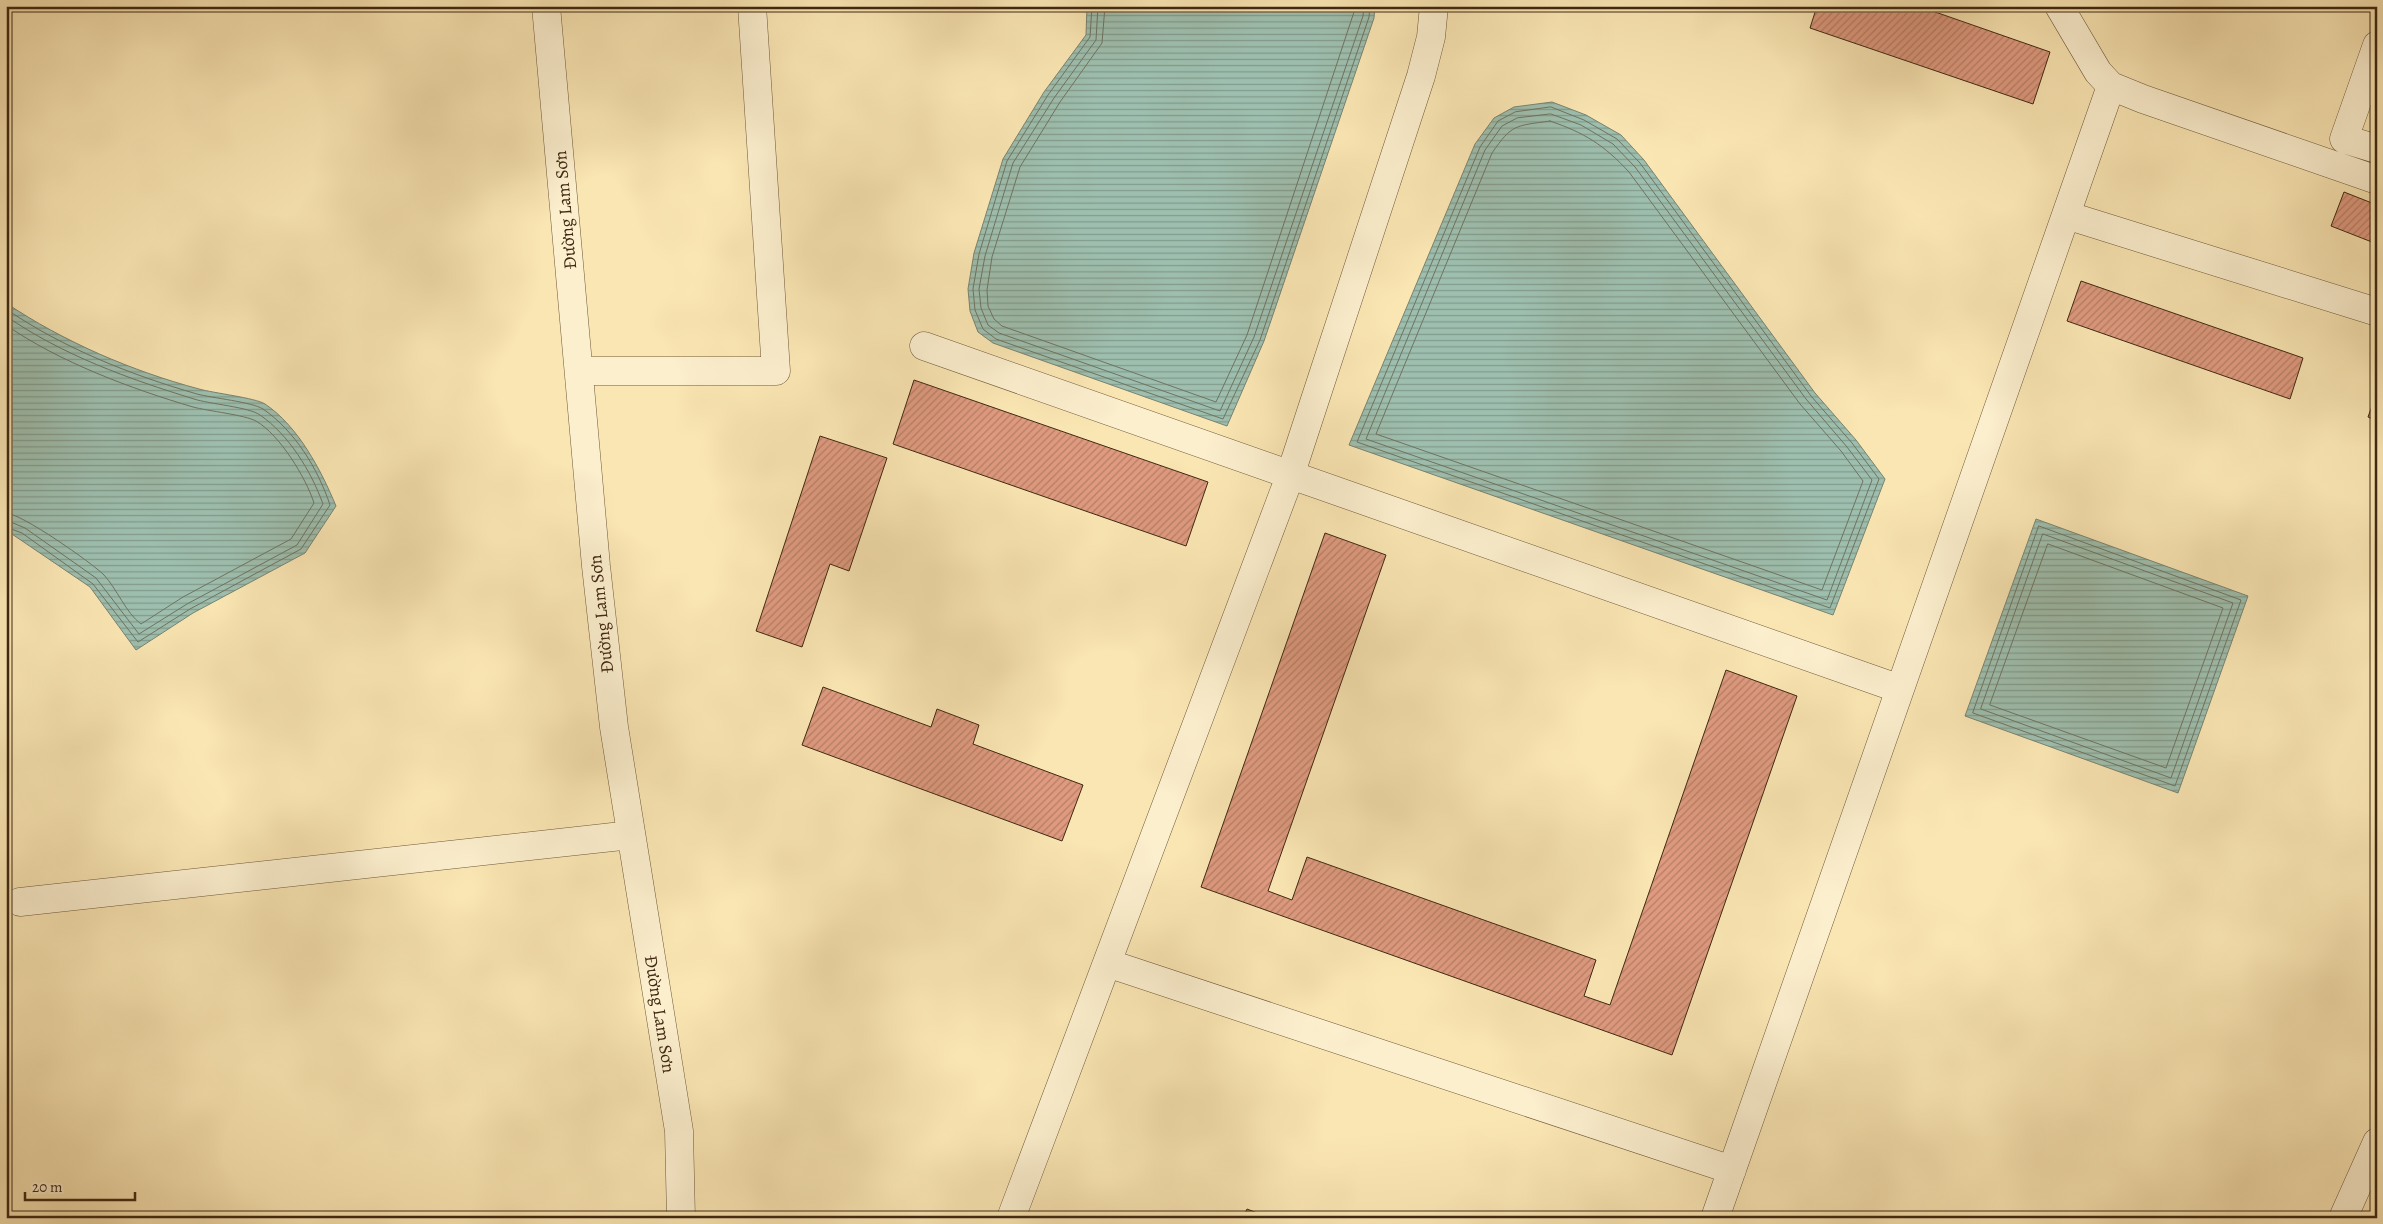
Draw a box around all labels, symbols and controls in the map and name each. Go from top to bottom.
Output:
street label: Đường Lam Sơn [548,150,582,270]
street label: Đường Lam Sơn [583,553,619,674]
street label: Đường Lam Sơn [639,953,681,1075]
scale bar [25,1169,135,1201]
text: 20 m [32,1177,63,1197]

